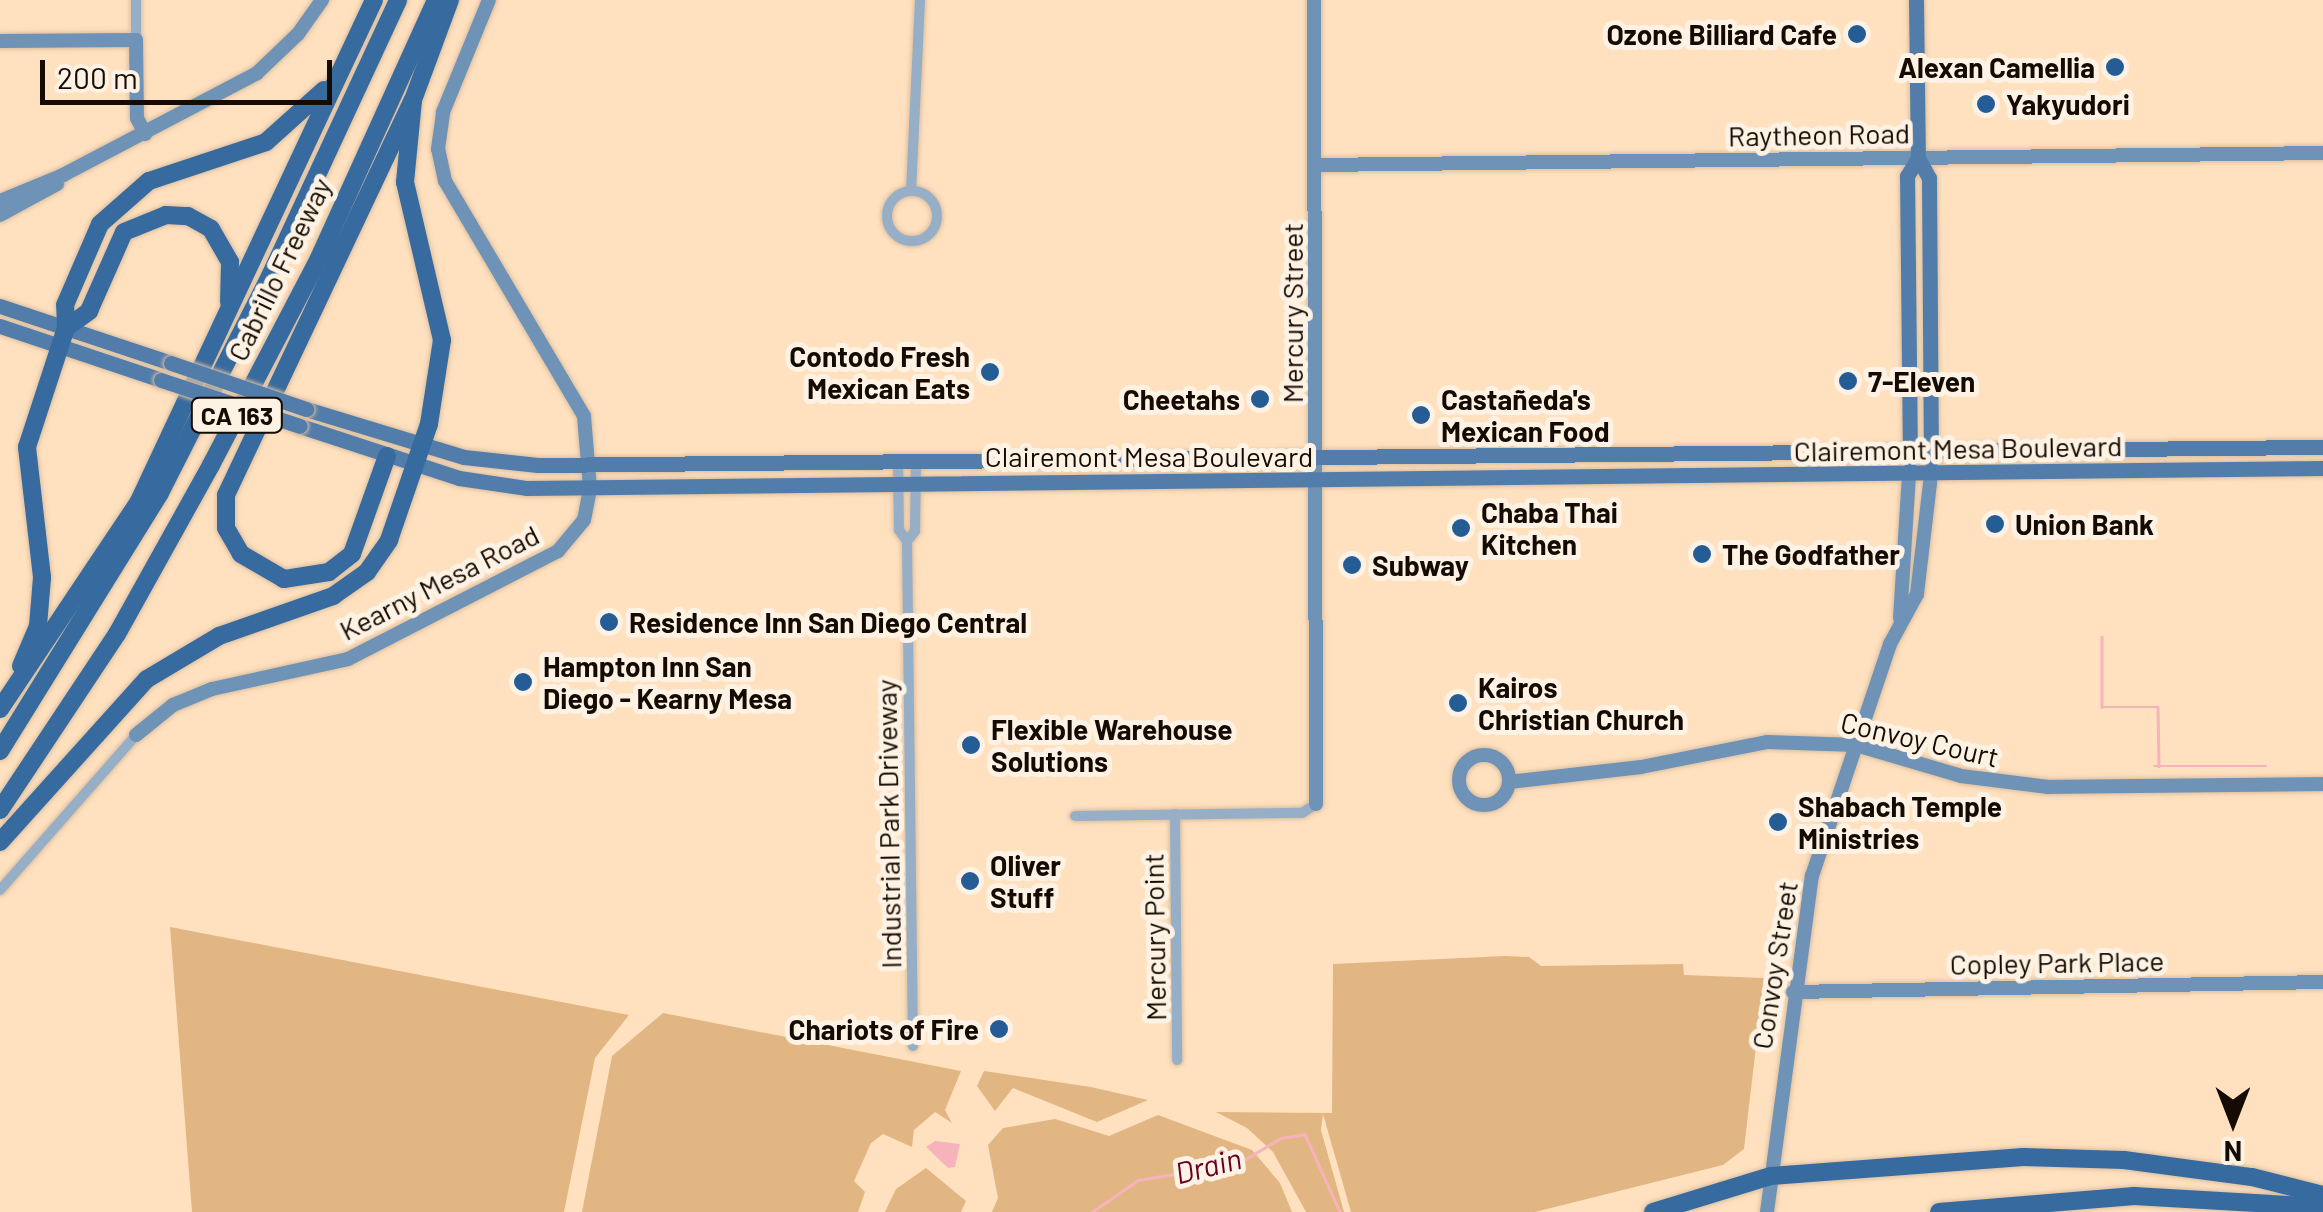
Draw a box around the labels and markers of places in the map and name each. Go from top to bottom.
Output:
place label: Ozone Billiard Cafe [1606,17,1837,51]
marker: Ozone Billiard Cafe [1846,23,1868,45]
place label: Alexan Camellia [1898,50,2095,84]
marker: Alexan Camellia [2104,56,2126,78]
place label: Yakyudori [2006,87,2130,121]
marker: Yakyudori [1975,93,1997,115]
place label: Contodo Fresh Mexican Eats [789,339,970,405]
marker: Contodo Fresh Mexican Eats [979,361,1001,383]
place label: 7-Eleven [1868,364,1975,398]
marker: 7-Eleven [1837,370,1859,392]
place label: Cheetahs [1123,382,1240,416]
place label: Castañeda's Mexican Food [1441,382,1610,448]
marker: Cheetahs [1249,388,1271,410]
marker: Castañeda's Mexican Food [1410,404,1432,426]
place label: Chaba Thai Kitchen [1481,495,1618,561]
place label: Union Bank [2015,507,2154,541]
marker: Union Bank [1984,513,2006,535]
marker: Chaba Thai Kitchen [1450,517,1472,539]
place label: The Godfather [1722,537,1900,571]
marker: The Godfather [1691,543,1713,565]
place label: Subway [1372,548,1469,582]
marker: Subway [1341,554,1363,576]
place label: Residence Inn San Diego Central [629,605,1027,639]
marker: Residence Inn San Diego Central [598,611,620,633]
place label: Hampton Inn San Diego - Kearny Mesa [543,649,792,715]
place label: Kairos Christian Church [1478,670,1684,736]
marker: Hampton Inn San Diego - Kearny Mesa [512,671,534,693]
marker: Kairos Christian Church [1447,692,1469,714]
place label: Flexible Warehouse Solutions [991,712,1233,778]
marker: Flexible Warehouse Solutions [960,734,982,756]
place label: Shabach Temple Ministries [1798,789,2002,855]
marker: Shabach Temple Ministries [1767,811,1789,833]
place label: Oliver Stuff [990,848,1061,914]
marker: Oliver Stuff [959,870,981,892]
place label: Chariots of Fire [788,1012,979,1046]
marker: Chariots of Fire [988,1018,1010,1040]

